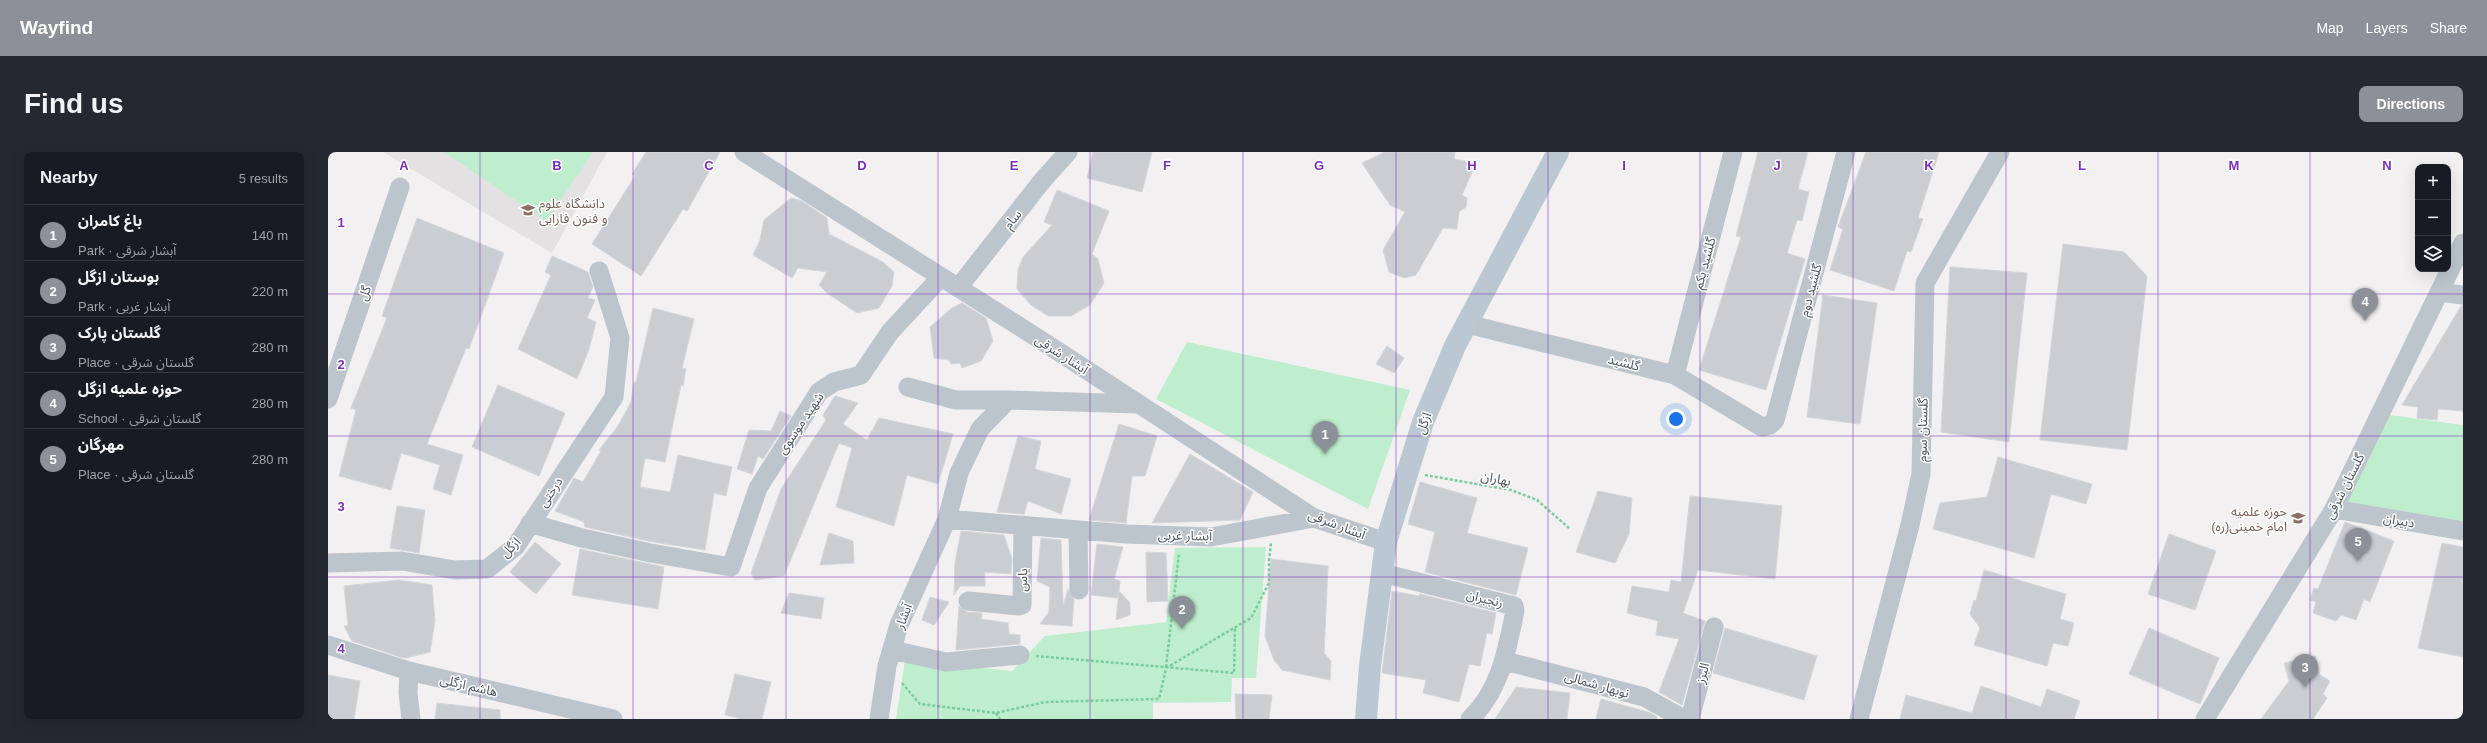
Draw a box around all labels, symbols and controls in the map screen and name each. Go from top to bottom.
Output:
text: Wayfind [20,17,93,38]
text: Map [2316,20,2344,36]
text: Layers [2366,20,2408,36]
text: Share [2430,20,2467,36]
button: Directions [2359,86,2463,122]
text: Find us [24,88,124,119]
text: A [399,158,409,173]
text: B [552,158,562,173]
text: C [704,158,714,173]
text: D [857,158,867,173]
text: E [1010,158,1019,173]
text: F [1163,158,1171,173]
text: G [1314,158,1324,173]
text: H [1467,158,1477,173]
text: I [1622,158,1626,173]
text: J [1773,158,1781,173]
text: K [1924,158,1934,173]
text: L [2078,158,2086,173]
text: M [2229,158,2239,173]
text: N [2382,158,2392,173]
map controls [2415,164,2451,272]
button: + [2415,164,2451,200]
text: Nearby [40,168,98,187]
text: 5 results [239,171,288,186]
place label: دانشگاه علوم و فنون فارابی [539,196,608,227]
button: − [2415,200,2451,236]
school or university icon: دانشگاه علوم و فنون فارابی [520,202,536,218]
street label: سام [1000,207,1026,233]
text: باغ کامران [78,212,142,229]
text: 1 [337,215,345,230]
text: 1 [49,228,57,243]
text: 140 m [252,228,288,243]
street label: گلشيد يكم [1690,235,1722,292]
button: layers [2415,236,2451,272]
text: Park · آبشار شرقی [78,243,176,258]
street label: گلشيد دوم [1796,261,1827,319]
text: بوستان ازگل [78,268,159,285]
street label: گل [355,283,375,303]
text: 2 [49,284,57,299]
text: 220 m [252,284,288,299]
pin: 4 [2352,288,2378,321]
text: Park · آبشار غربی [78,299,170,314]
text: گلستان پارک [78,324,161,341]
street label: آبشار شرقی [1032,332,1092,379]
text: 3 [49,340,57,355]
text: 280 m [252,340,288,355]
street label: گلشید [1606,351,1642,374]
text: Place · گلستان شرقی [78,355,194,370]
text: 2 [337,357,345,372]
text: حوزه علمیه ازگل [78,380,182,397]
street label: شهید موسوی [774,390,827,458]
text: 4 [49,396,57,411]
text: 280 m [252,396,288,411]
street label: گلستان سوم [1914,397,1933,462]
your location [1666,409,1686,429]
street label: ازگل [1413,410,1435,437]
text: School · گلستان شرقی [78,411,201,426]
pin: 1 [1312,421,1338,454]
text: مهرگان [78,436,124,453]
street label: گلستان شرقی [2321,450,2369,522]
text: 5 [49,452,57,467]
text: 280 m [252,452,288,467]
text: Place · گلستان شرقی [78,467,194,482]
street label: بهاران [1479,468,1512,490]
street label: درختی [535,475,566,511]
text: 3 [337,499,345,514]
place label: حوزه علمیه امام خمینی(ره) [2211,504,2287,536]
street label: آبشار شرقی [1306,507,1369,544]
school or university icon: حوزه علمیه امام خمینی(ره) [2290,510,2306,526]
street label: دبیران [2382,510,2416,532]
street label: آبشار غربی [1158,528,1213,544]
pin: 5 [2345,528,2371,561]
street label: ازگل [497,534,524,561]
street label: یاس [1015,568,1031,592]
street label: رنجبران [1465,587,1505,611]
pin: 2 [1169,596,1195,629]
street label: آبشار [891,600,916,632]
text: 4 [337,641,345,656]
pin: 3 [2292,654,2318,687]
street label: البرز [1692,661,1712,686]
street label: نوبهار شمالی [1563,668,1631,702]
street label: هاشم ازگلی [438,672,499,702]

